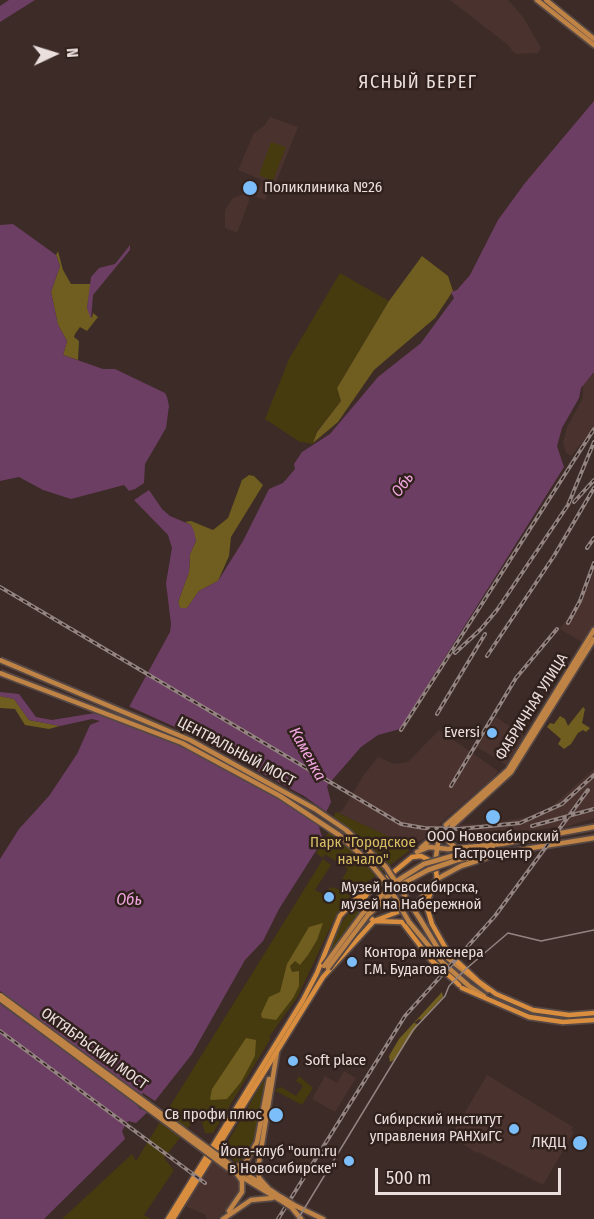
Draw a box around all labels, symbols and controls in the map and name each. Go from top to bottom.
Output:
north arrow [24,24,84,84]
text: N [63,47,82,58]
district label: ЯСНЫЙ БЕРЕГ [359,72,477,94]
marker: Поликлиника №26 [241,179,259,197]
place label: Поликлиника №26 [264,179,382,197]
water label: Обь [388,469,418,501]
street label: ФАБРИЧНАЯ УЛИЦА [492,650,572,764]
street label: ЦЕНТРАЛЬНЫЙ МОСТ [174,713,298,791]
water label: Каменка [284,724,330,784]
place label: Eversi [444,724,480,742]
marker: Eversi [485,726,499,740]
marker: ООО Новосибирский Гастроцентр [484,808,502,826]
place label: ООО Новосибирский Гастроцентр [427,828,559,863]
park label: Парк "Городское начало" [310,834,416,869]
place label: Музей Новосибирска, музей на Набережной [341,879,482,914]
marker: Музей Новосибирска, музей на Набережной [322,890,336,904]
water label: Обь [116,891,142,911]
place label: Контора инженера Г.М. Будагова [364,944,484,979]
marker: Контора инженера Г.М. Будагова [345,955,359,969]
street label: ОКТЯБРЬСКИЙ МОСТ [37,1004,151,1094]
place label: Soft place [305,1052,366,1070]
marker: Soft place [286,1054,300,1068]
place label: Св профи плюс [164,1106,262,1124]
marker: Св профи плюс [267,1106,285,1124]
place label: Сибирский институт управления РАНХиГС [370,1111,502,1146]
marker: Сибирский институт управления РАНХиГС [507,1122,521,1136]
place label: ЛКДЦ [532,1134,566,1152]
marker: ЛКДЦ [571,1134,589,1152]
place label: Йога-клуб "oum.ru в Новосибирске" [220,1143,337,1178]
marker: Йога-клуб "oum.ru в Новосибирске" [342,1154,356,1168]
scale bar [378,1156,564,1194]
text: 500 m [386,1167,431,1189]

